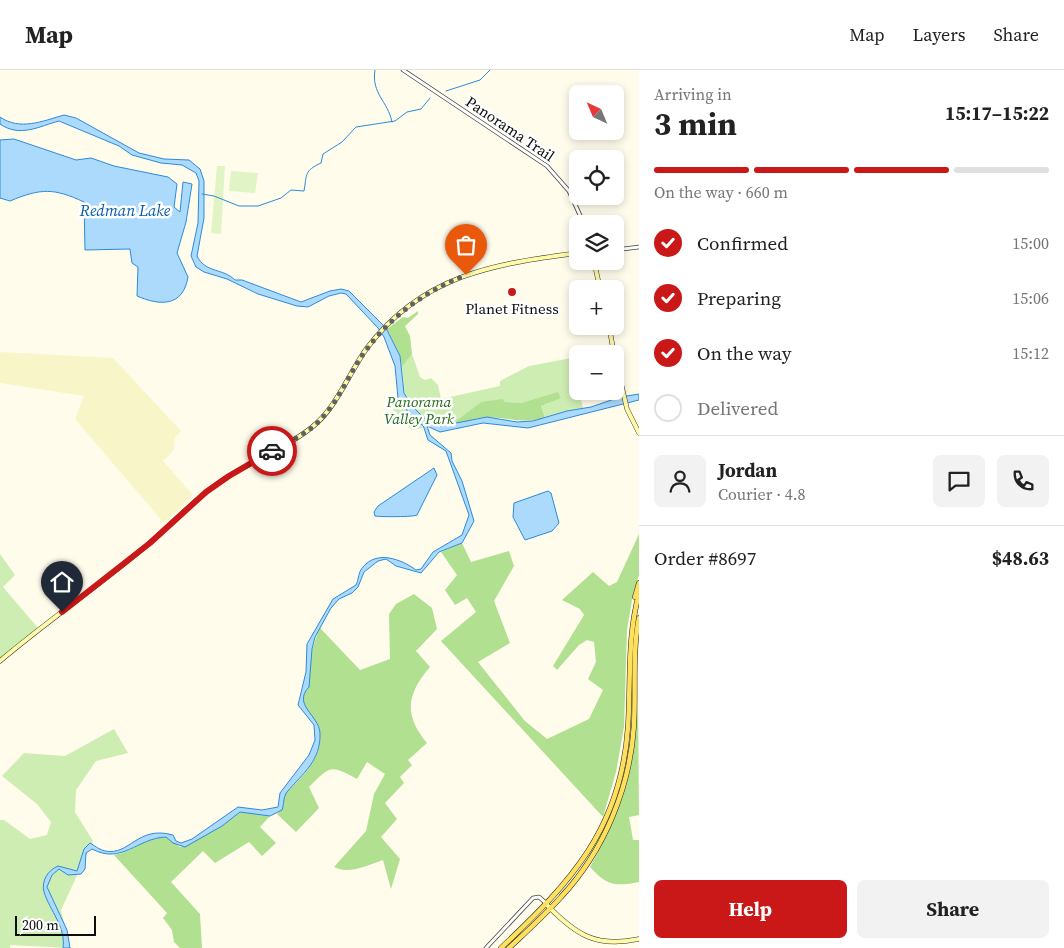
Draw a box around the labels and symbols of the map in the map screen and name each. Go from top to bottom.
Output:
north arrow [569,85,624,140]
street label: Panorama Trail [462,91,559,166]
water label: Redman Lake [79,199,171,221]
pin [445,224,487,275]
marker: Planet Fitness [506,286,518,298]
place label: Planet Fitness [465,298,559,319]
park label: Panorama Valley Park [384,391,455,429]
courier [247,426,297,476]
pin [41,561,83,612]
scale bar [15,913,96,936]

